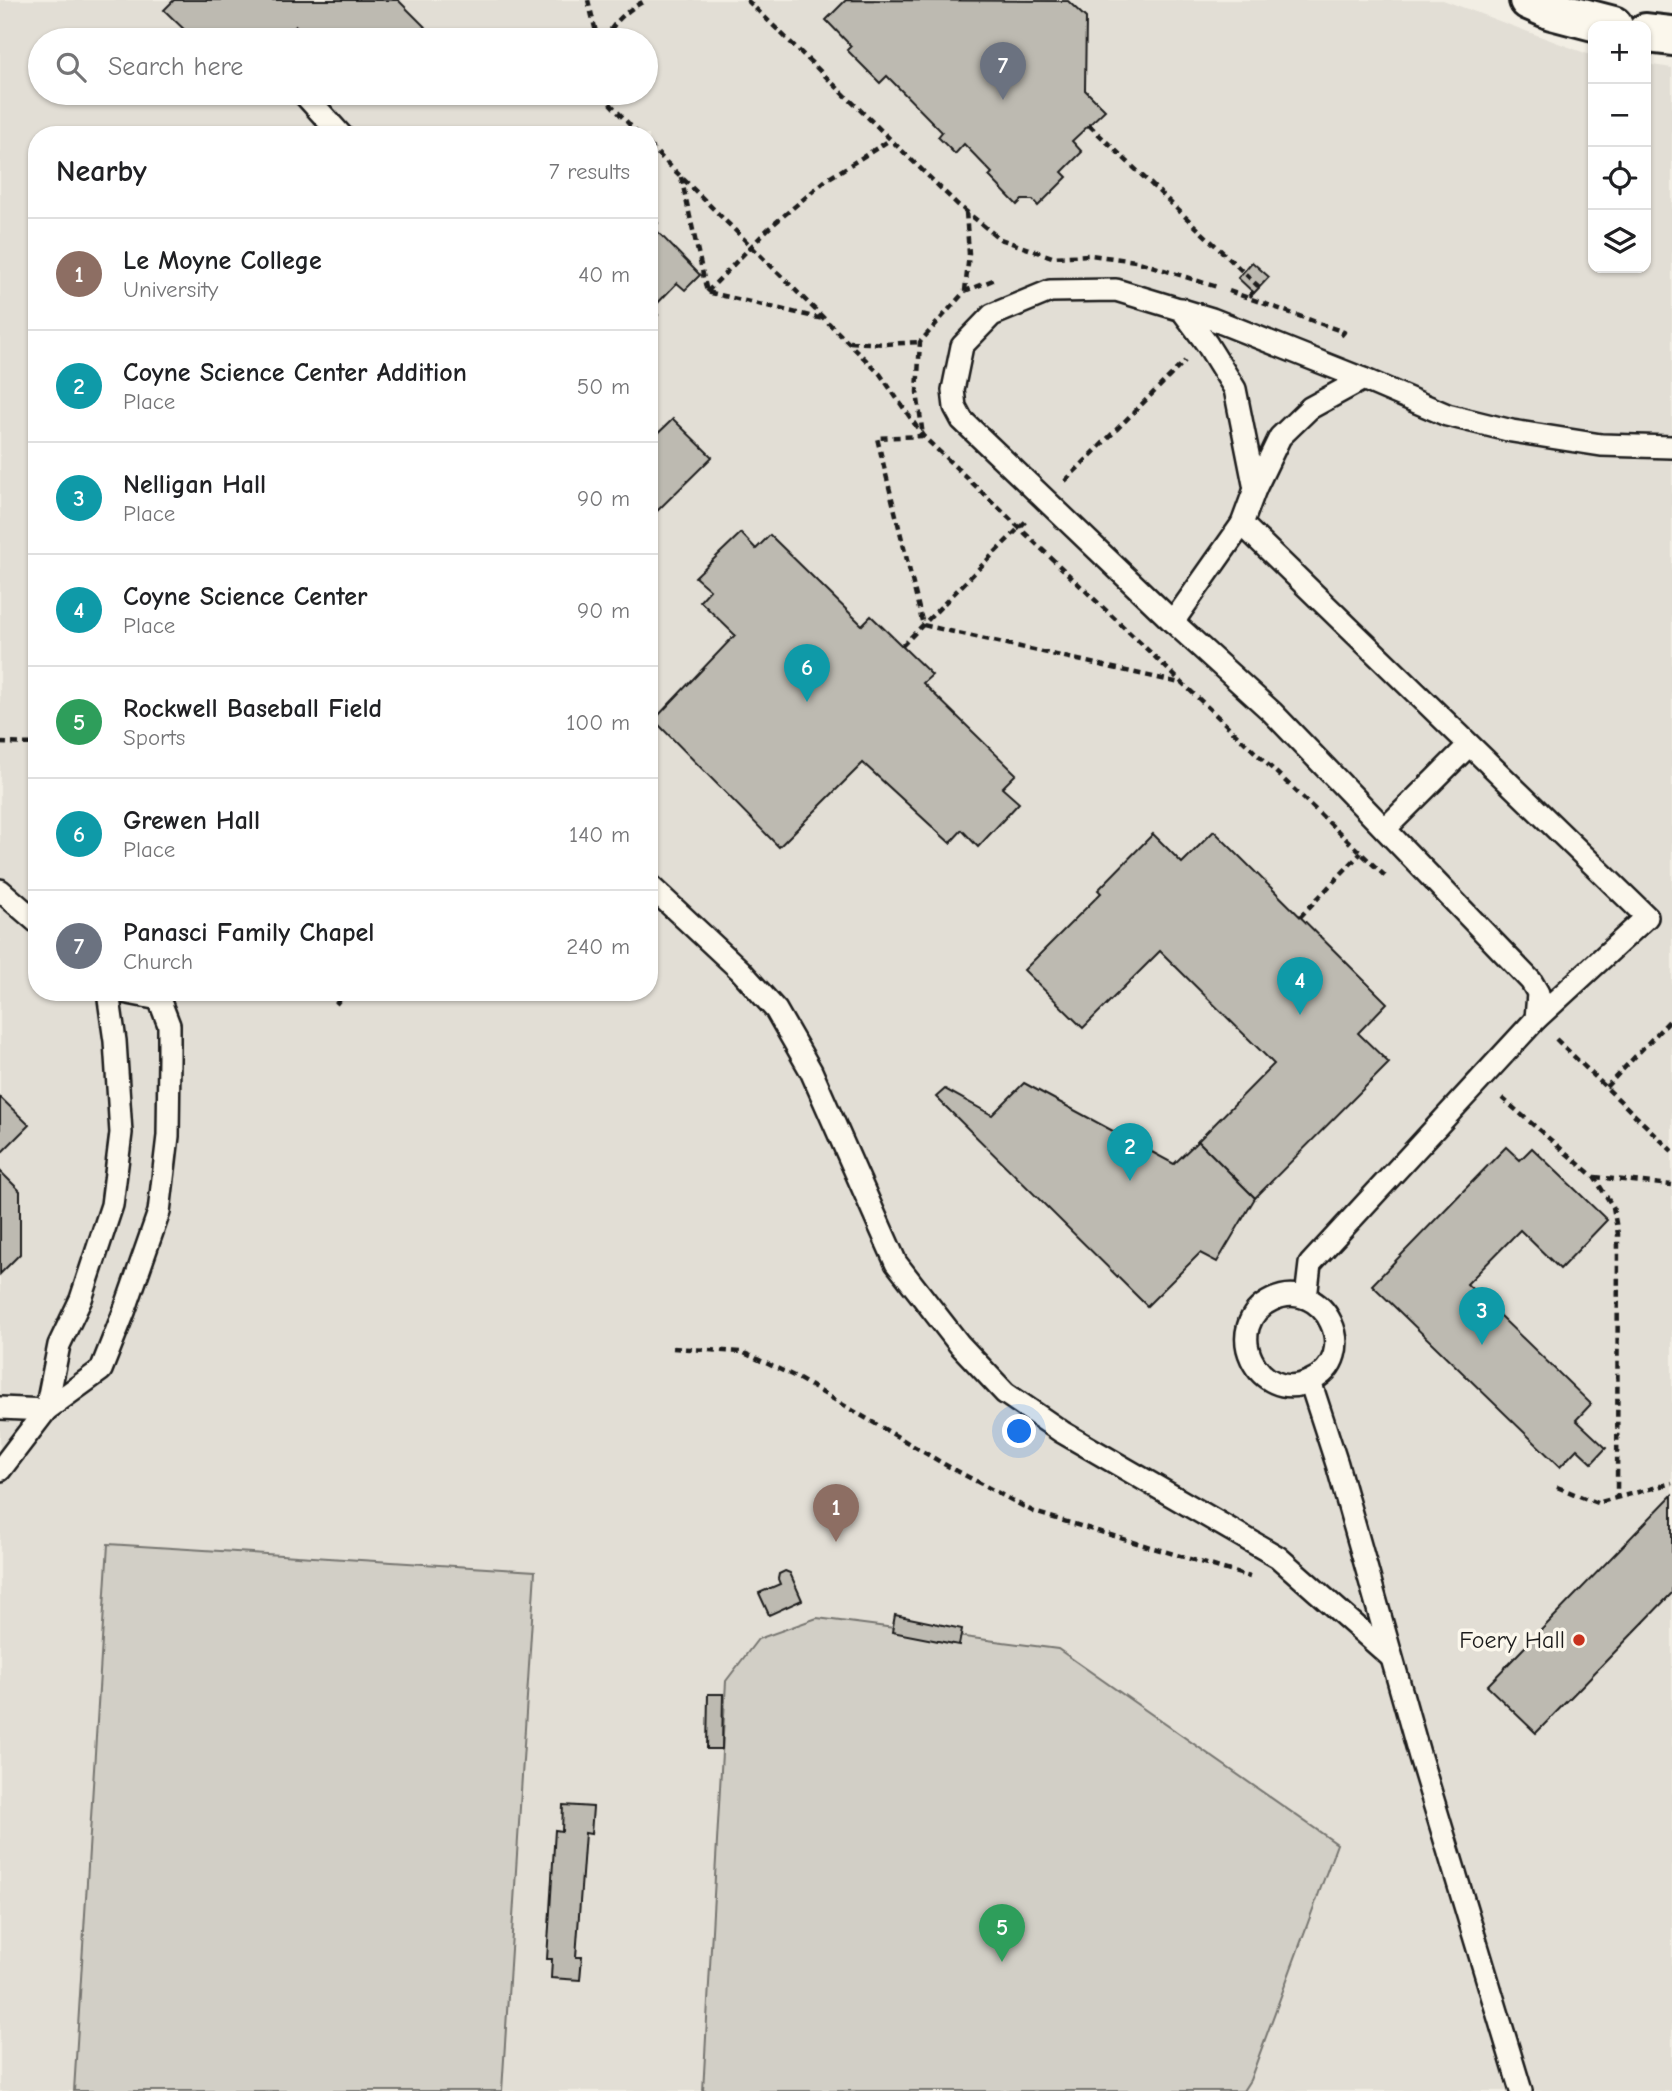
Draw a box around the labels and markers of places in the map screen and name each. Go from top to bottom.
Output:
pin: 7 [980,42,1026,100]
pin: 6 [784,644,830,702]
pin: 4 [1277,957,1323,1015]
pin: 2 [1107,1123,1153,1181]
pin: 3 [1459,1287,1505,1345]
pin: 1 [813,1484,859,1542]
place label: Foery Hall [1459,1626,1565,1654]
marker: Foery Hall [1571,1632,1587,1648]
pin: 5 [979,1904,1025,1962]

